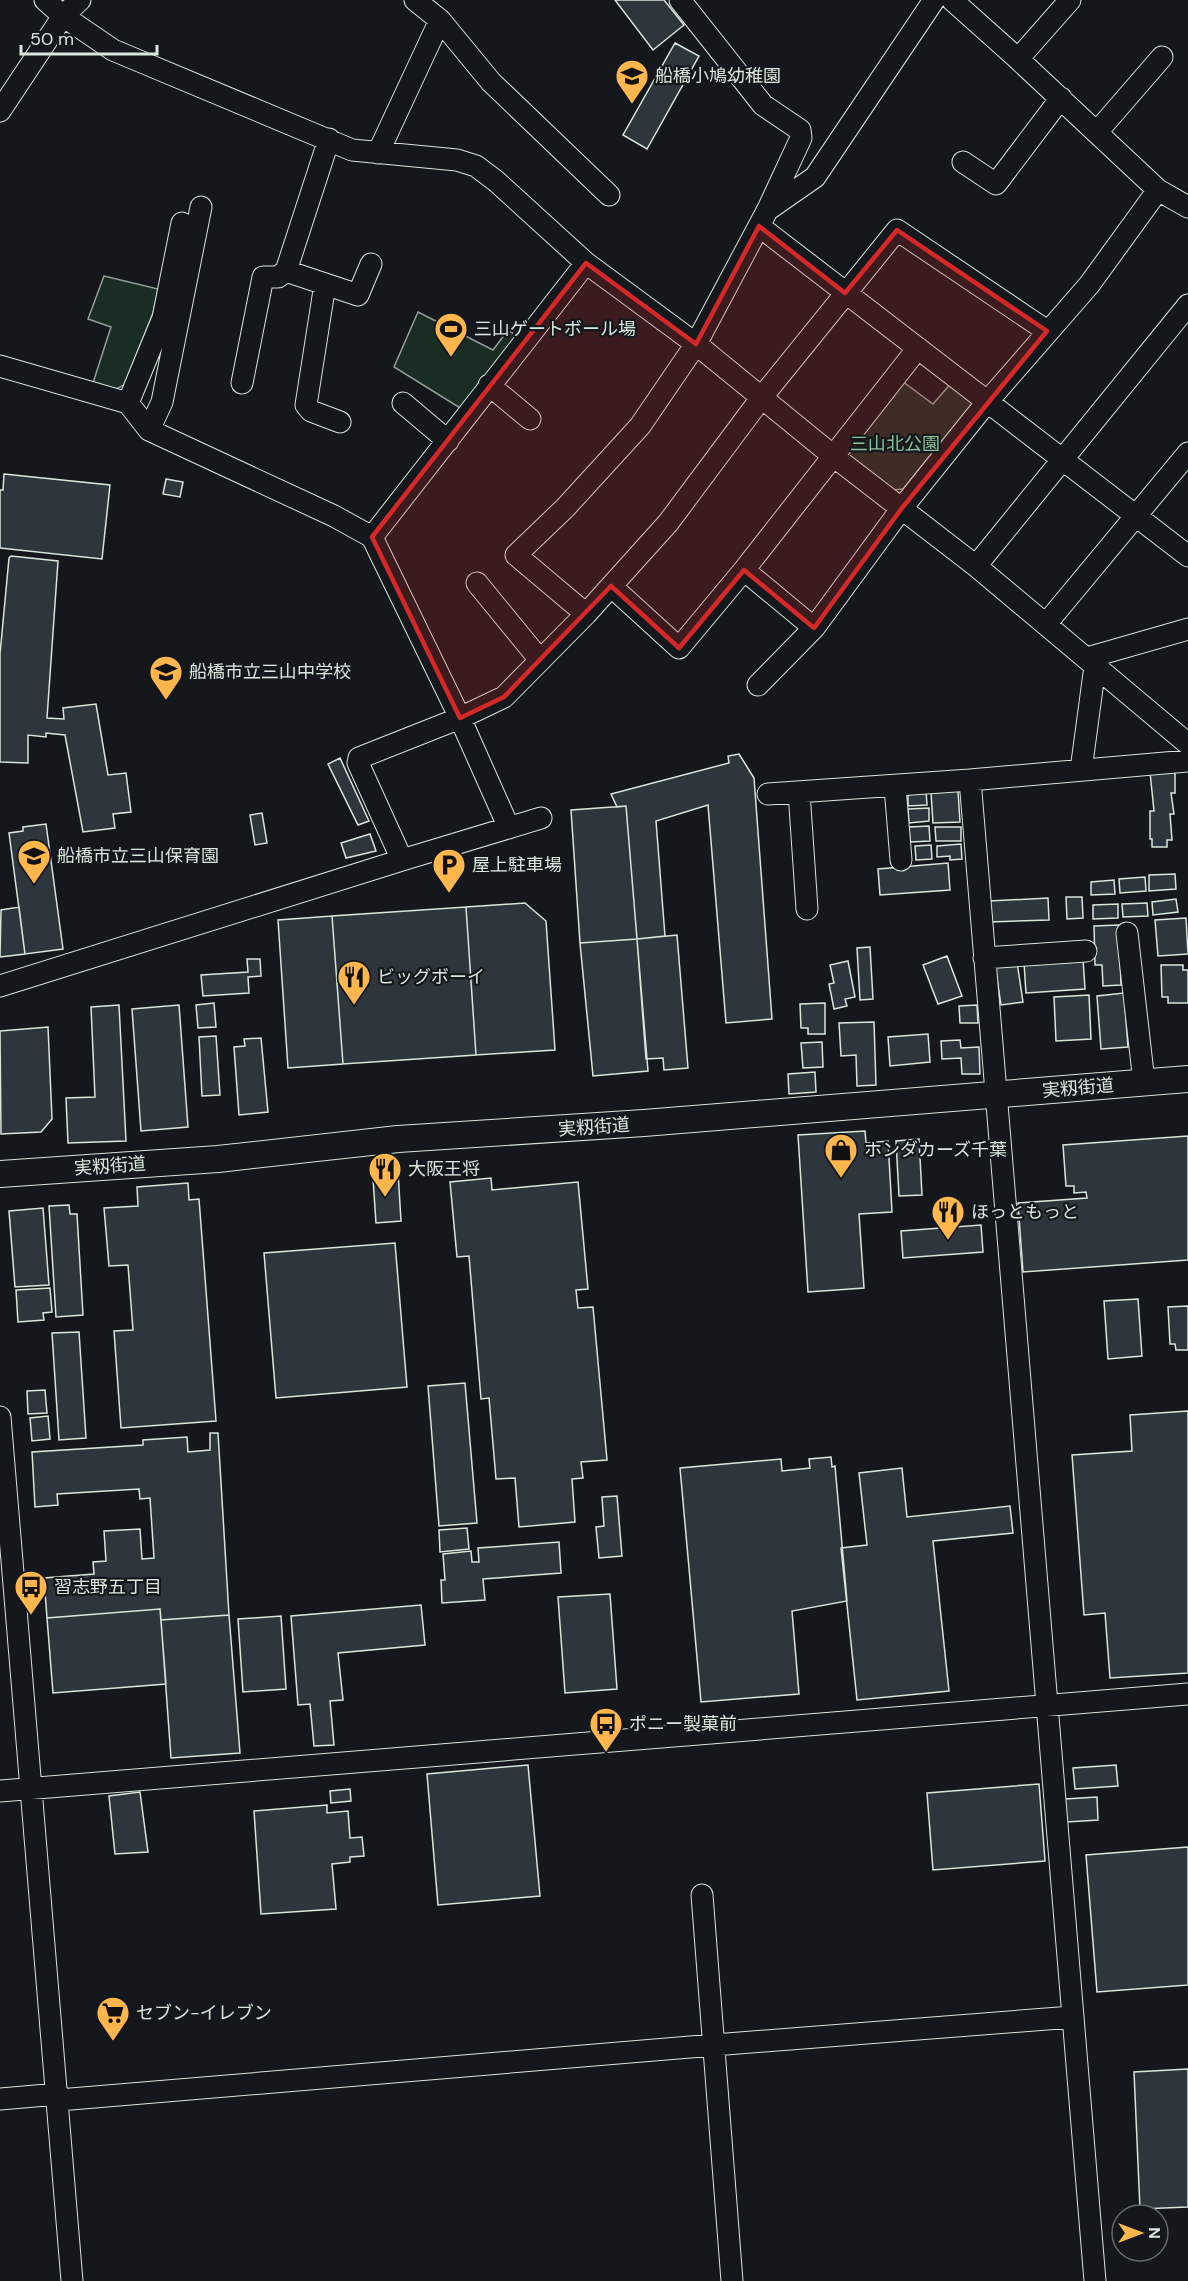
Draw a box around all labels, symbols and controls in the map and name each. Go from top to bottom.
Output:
scale bar [21,18,158,56]
text: 50 m [30,27,74,51]
school or university icon: 船橋小鳩幼稚園 [614,58,650,105]
place label: 船橋小鳩幼稚園 [655,64,781,88]
sports icon: 三山ゲートボール場 [433,311,469,358]
place label: 三山ゲートボール場 [474,317,636,341]
park label: 三山北公園 [850,432,940,456]
school or university icon: 船橋市立三山中学校 [148,654,184,701]
place label: 船橋市立三山中学校 [189,660,351,684]
school or university icon: 船橋市立三山保育園 [16,838,52,885]
place label: 船橋市立三山保育園 [57,844,219,868]
parking icon: 屋上駐車場 [431,847,467,894]
place label: 屋上駐車場 [472,853,562,877]
restaurant icon: ビッグボーイ [336,959,372,1006]
place label: ビッグボーイ [377,965,485,989]
street label: 実籾街道 [1041,1073,1115,1103]
street label: 実籾街道 [557,1113,631,1141]
shop icon: ホンダカーズ千葉 [823,1132,859,1179]
place label: ホンダカーズ千葉 [864,1138,1007,1162]
restaurant icon: 大阪王将 [367,1151,403,1198]
street label: 実籾街道 [73,1152,147,1180]
place label: 大阪王将 [408,1157,480,1181]
restaurant icon: ほっともっと [930,1194,966,1241]
place label: ほっともっと [971,1200,1079,1224]
bus stop icon: 習志野五丁目 [13,1569,49,1616]
place label: 習志野五丁目 [54,1575,162,1599]
bus stop icon: ポニー製菓前 [588,1706,624,1753]
place label: ポニー製菓前 [629,1712,737,1736]
supermarket icon: セブン-イレブン [95,1995,131,2042]
place label: セブン-イレブン [136,2001,272,2025]
north arrow [1110,2203,1170,2263]
text: N [1144,2227,1165,2239]

